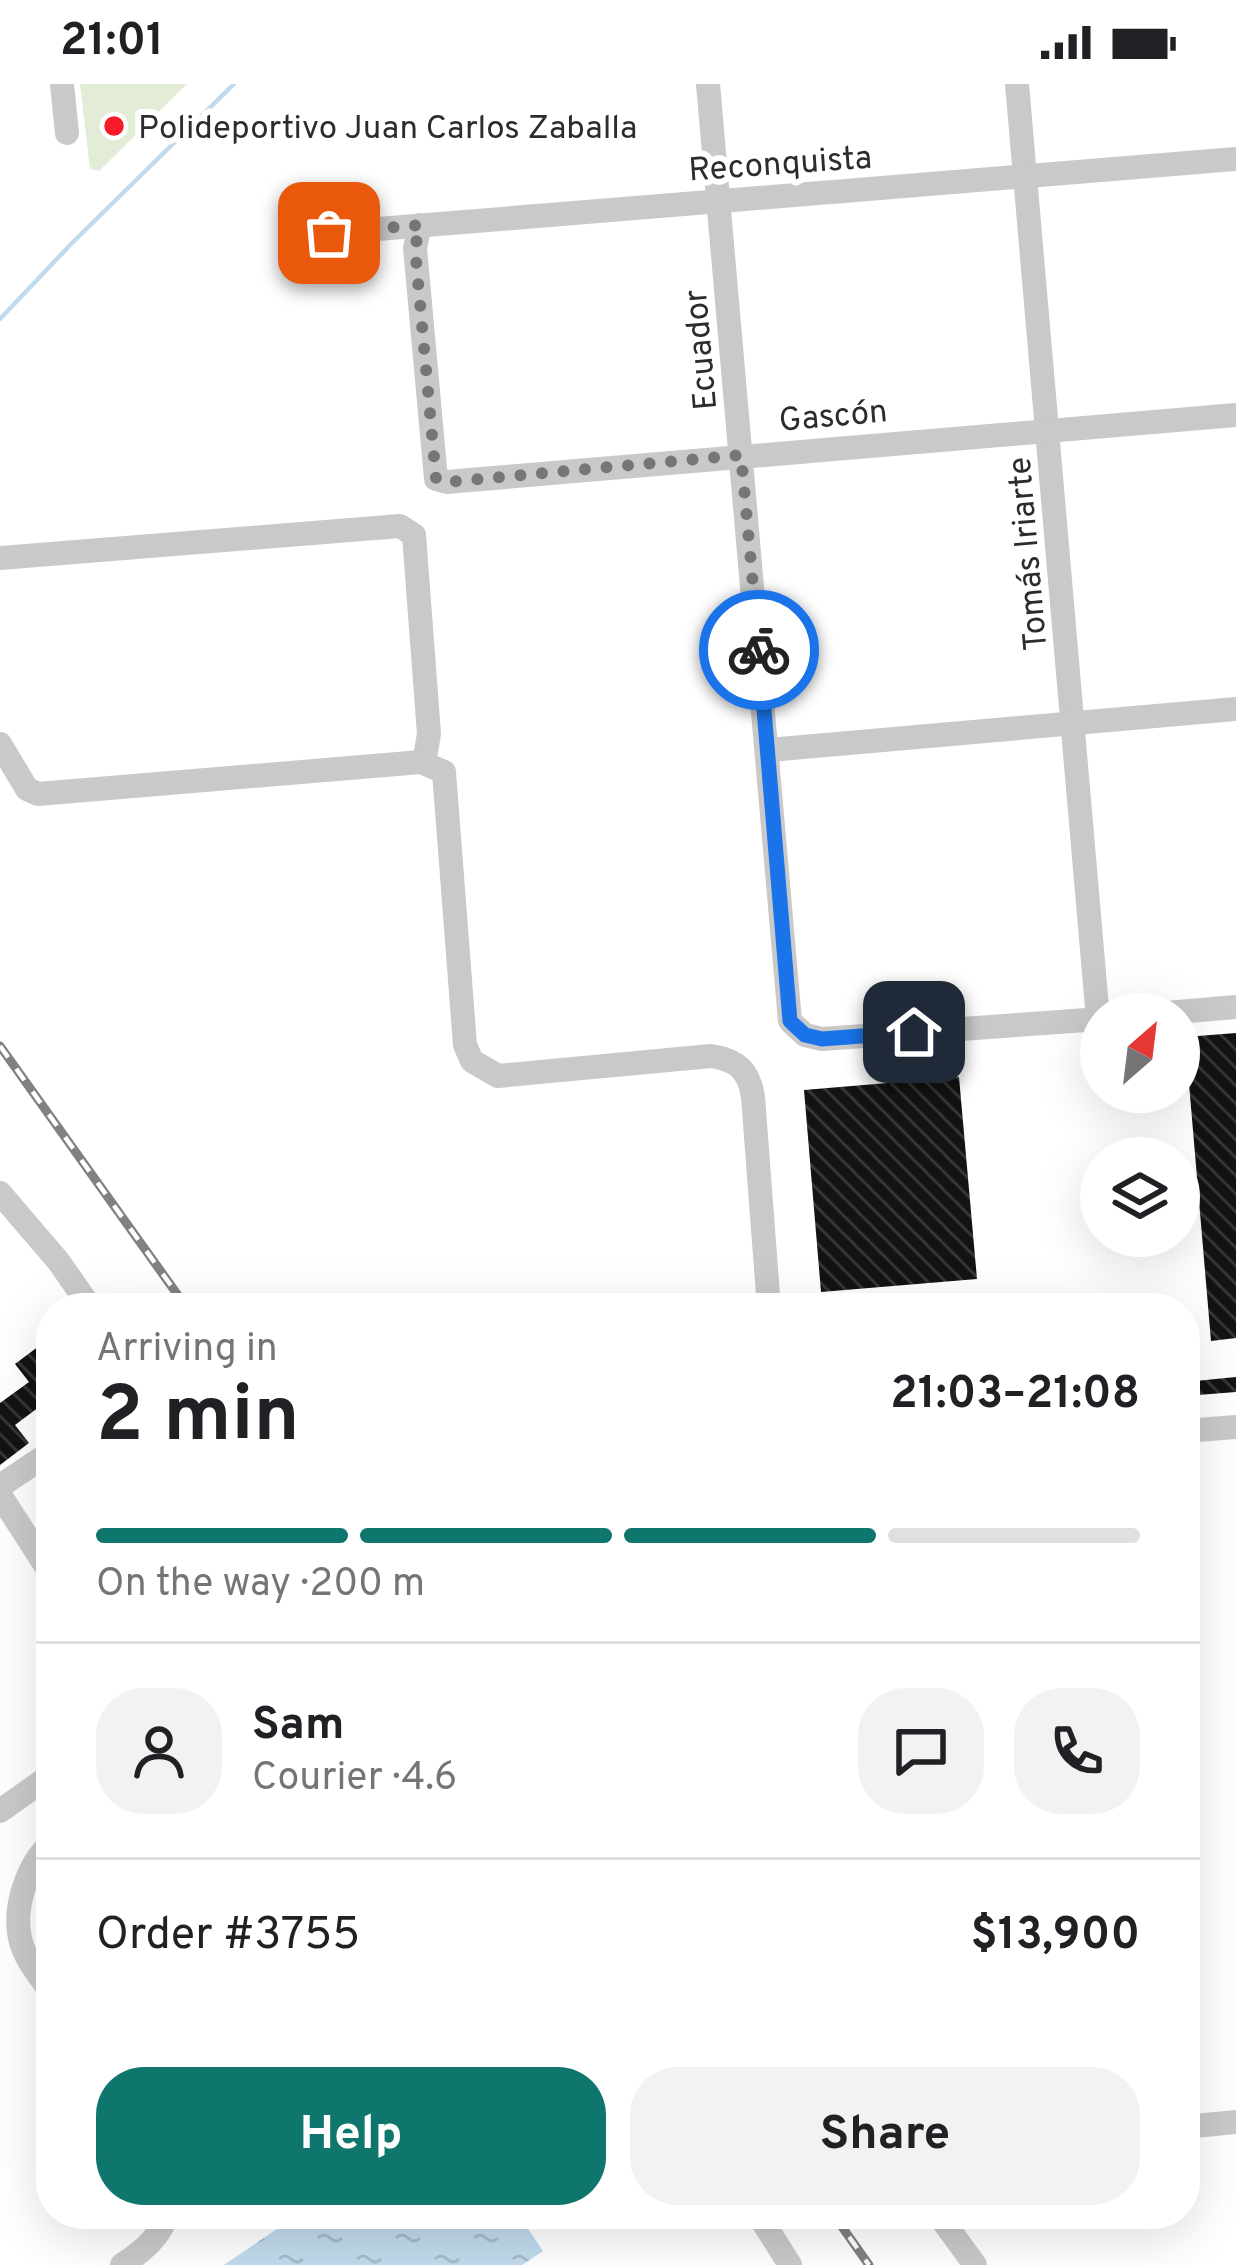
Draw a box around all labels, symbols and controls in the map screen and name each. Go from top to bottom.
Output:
text: 21:01 [60,14,164,71]
place label: Polideportivo Juan Carlos Zaballa [138,109,637,151]
marker: Polideportivo Juan Carlos Zaballa [101,113,127,139]
street label: Reconquista [687,139,873,193]
pin [278,182,380,284]
icon: bag [296,200,362,266]
street label: Ecuador [677,287,729,412]
street label: Gascón [777,392,889,444]
street label: Tomás Iriarte [1001,455,1059,652]
courier [699,590,819,710]
icon: bike [726,617,792,683]
pin [863,981,965,1083]
north arrow [1080,993,1200,1113]
map controls [1080,993,1200,1257]
icon: home [881,999,947,1065]
button: layers [1080,1137,1200,1257]
text: Arriving in [96,1326,278,1375]
text: 21:03–21:08 [890,1367,1140,1424]
text: 2 min [96,1370,300,1469]
text: On the way · 200 m [96,1561,425,1610]
button: person [96,1688,222,1814]
button: chat [858,1688,984,1814]
button: phone [1014,1688,1140,1814]
text: Sam [252,1698,344,1755]
text: Courier · 4.6 [252,1755,457,1804]
text: Order #3755 [96,1908,360,1965]
text: $13,900 [971,1908,1140,1965]
button: Help [96,2067,606,2205]
button: Share [630,2067,1140,2205]

